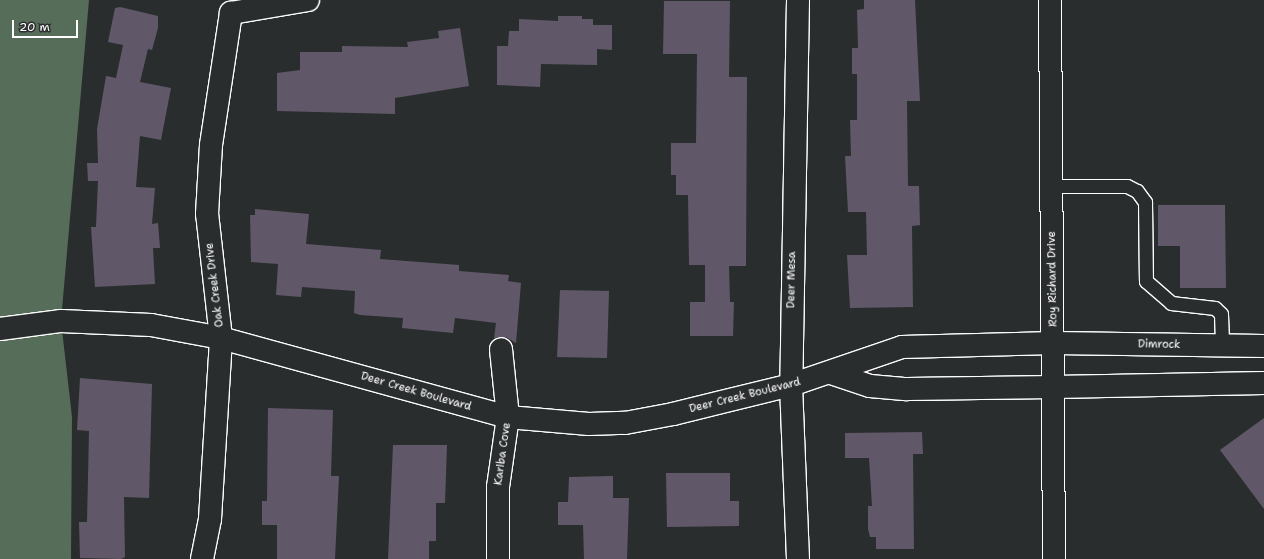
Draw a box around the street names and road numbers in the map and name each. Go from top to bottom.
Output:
street label: Roy Richard Drive [1046,231,1060,327]
street label: Oak Creek Drive [203,242,227,328]
street label: Deer Mesa [785,251,799,309]
street label: Dimrock [1138,338,1180,352]
street label: Deer Creek Boulevard [359,370,473,414]
street label: Deer Creek Boulevard [688,376,802,416]
street label: Kariba Cove [492,422,514,486]

